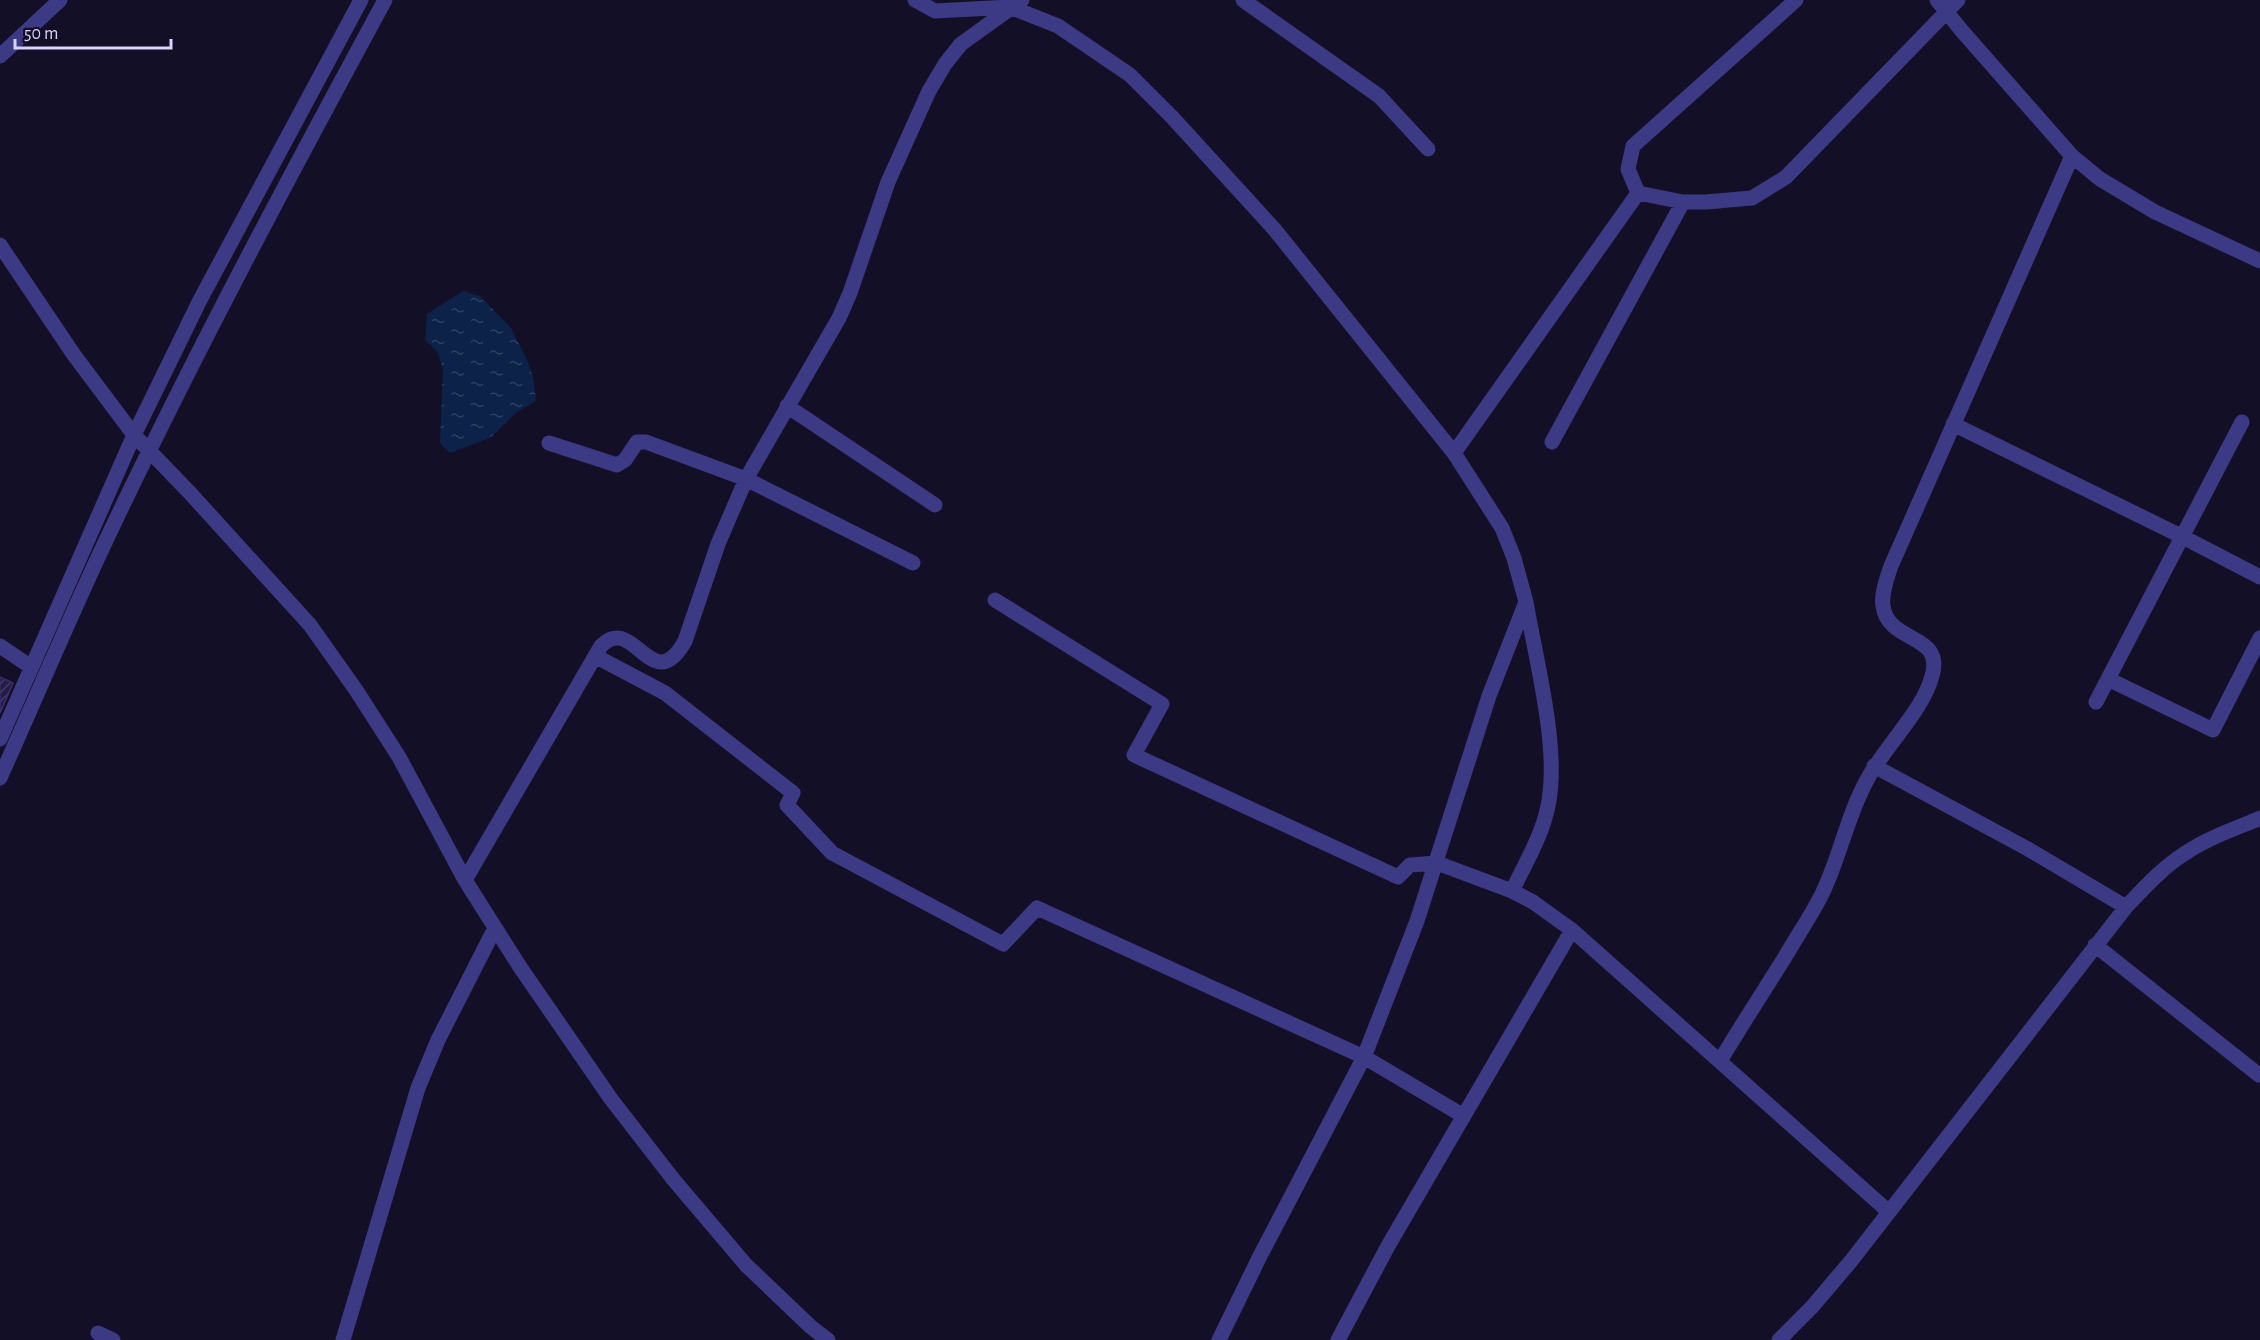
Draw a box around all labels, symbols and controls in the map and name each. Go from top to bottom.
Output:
scale bar [15,12,171,50]
text: 50 m [24,25,58,43]

